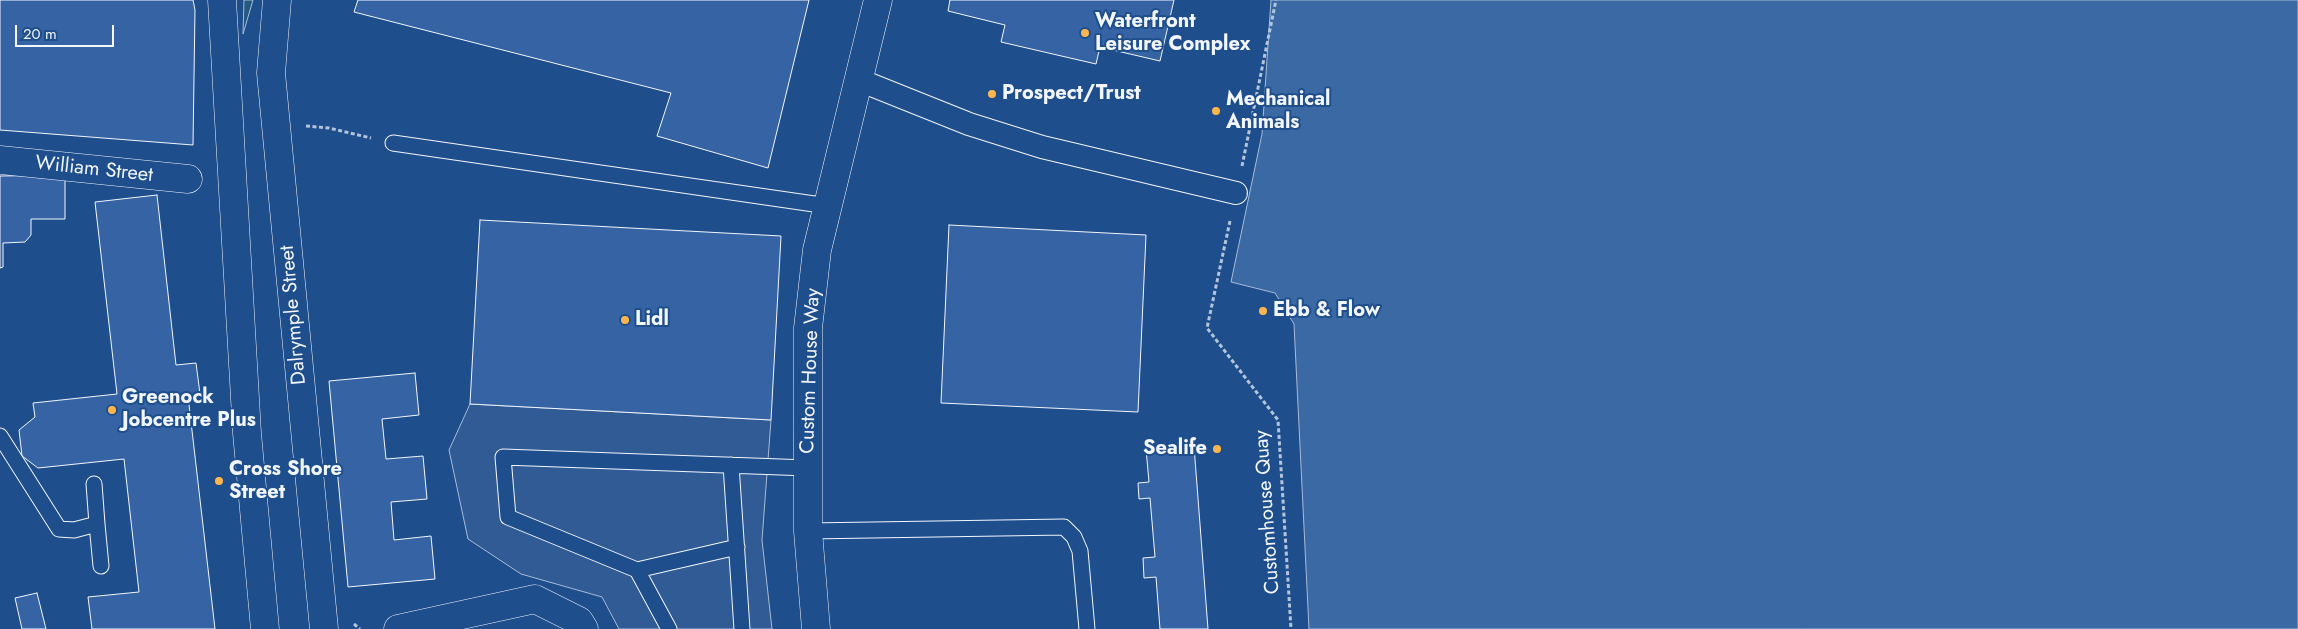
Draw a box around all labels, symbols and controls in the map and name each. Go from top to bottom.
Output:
place label: Waterfront Leisure Complex [1095,10,1250,57]
scale bar [18,15,116,47]
text: 20 m [23,23,57,45]
marker: Waterfront Leisure Complex [1079,27,1091,39]
place label: Prospect/Trust [1002,82,1141,106]
marker: Prospect/Trust [986,88,998,100]
place label: Mechanical Animals [1226,88,1330,135]
marker: Mechanical Animals [1210,105,1222,117]
street label: William Street [34,152,154,188]
street label: Dalrymple Street [276,244,312,386]
street label: Custom House Way [796,288,826,454]
place label: Ebb & Flow [1273,299,1380,323]
marker: Ebb & Flow [1257,305,1269,317]
place label: Lidl [635,308,669,332]
marker: Lidl [619,314,631,326]
place label: Greenock Jobcentre Plus [122,386,256,433]
marker: Greenock Jobcentre Plus [106,404,118,416]
street label: Customhouse Quay [1250,429,1286,595]
place label: Sealife [1143,437,1207,461]
marker: Sealife [1211,443,1223,455]
place label: Cross Shore Street [229,458,342,505]
marker: Cross Shore Street [213,475,225,487]

